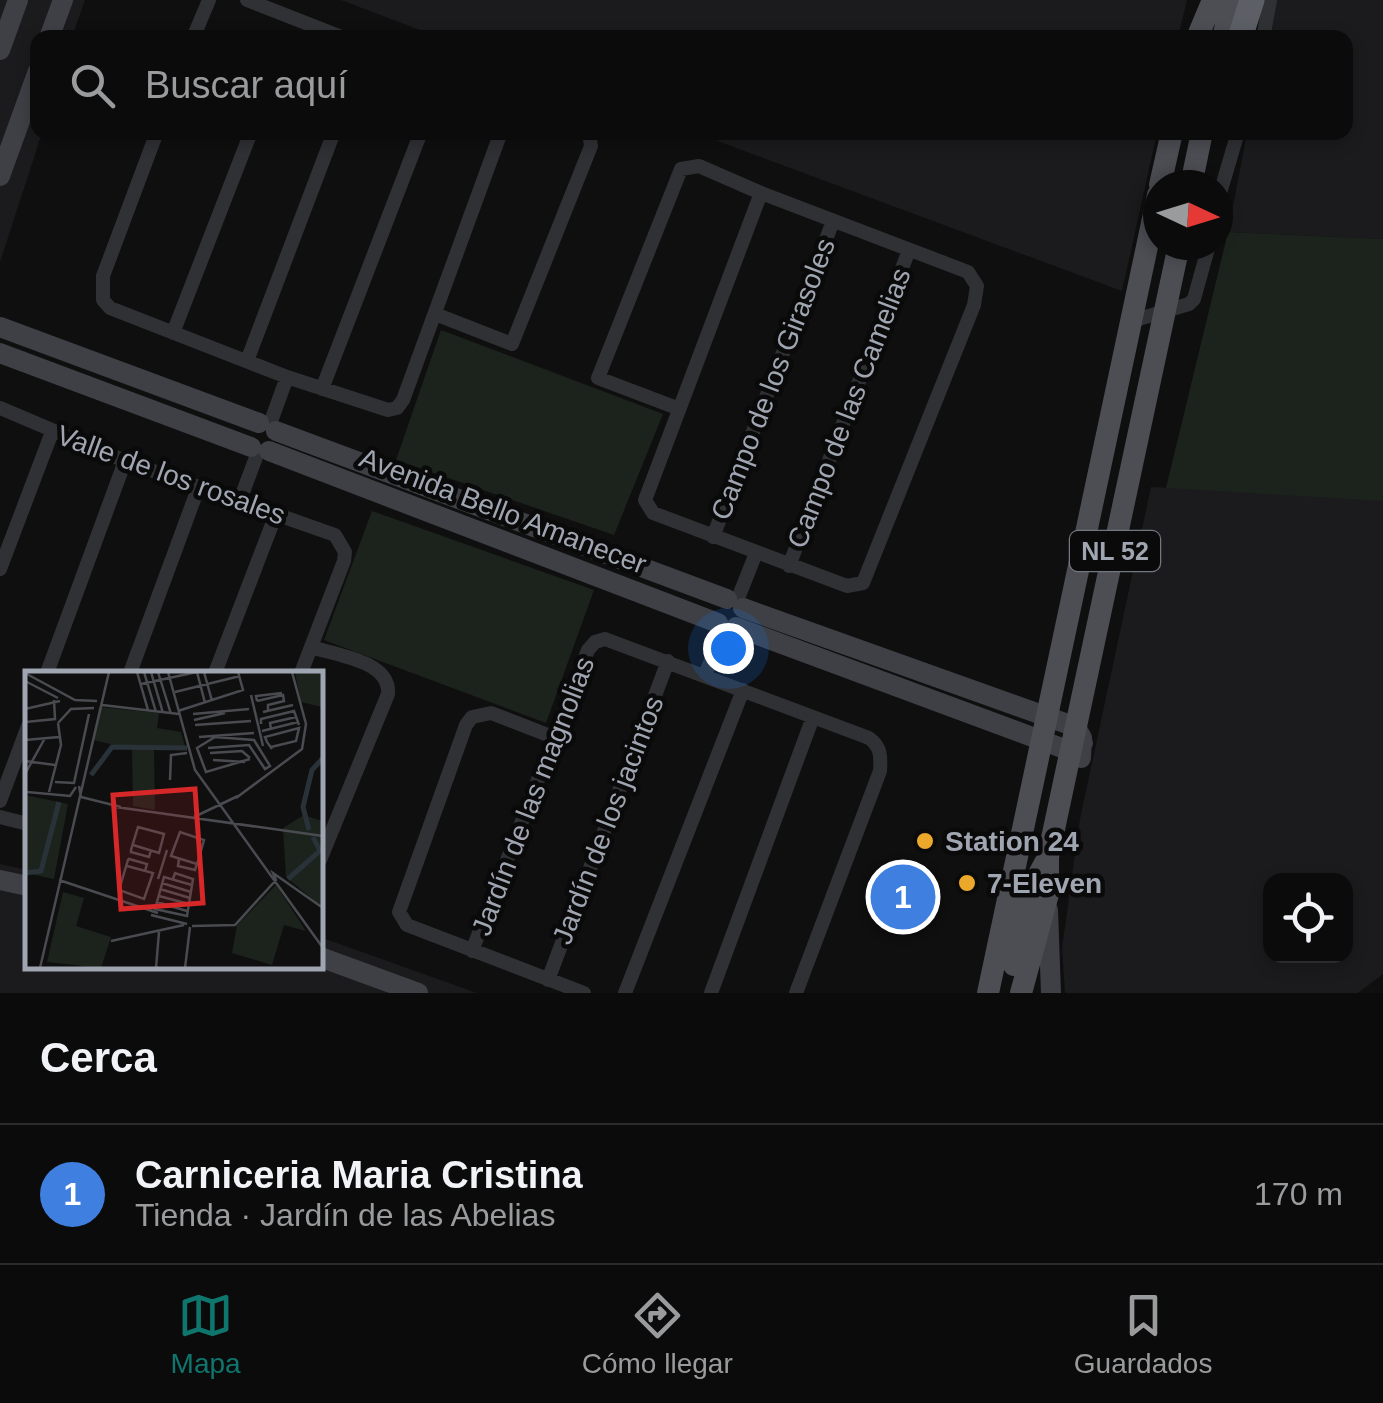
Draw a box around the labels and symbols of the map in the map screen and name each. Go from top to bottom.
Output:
north arrow [1143,170,1233,260]
street label: Campo de los Girasoles [705,234,841,524]
street label: Campo de las Camelias [781,264,917,552]
street label: Valle de los rosales [53,419,289,531]
street label: Avenida Bello Amanecer [355,442,651,580]
road number: NL 52 [1070,531,1160,571]
your location [703,623,754,674]
street label: Jardín de las magnolias [466,652,600,940]
inset map [25,671,322,968]
street label: Jardín de los jacintos [546,692,670,948]
place label: Station 24 [945,826,1079,857]
marker: Station 24 [914,830,936,852]
pin: 1 [870,860,936,934]
place label: 7-Eleven [987,868,1102,899]
marker: 7-Eleven [956,872,978,894]

